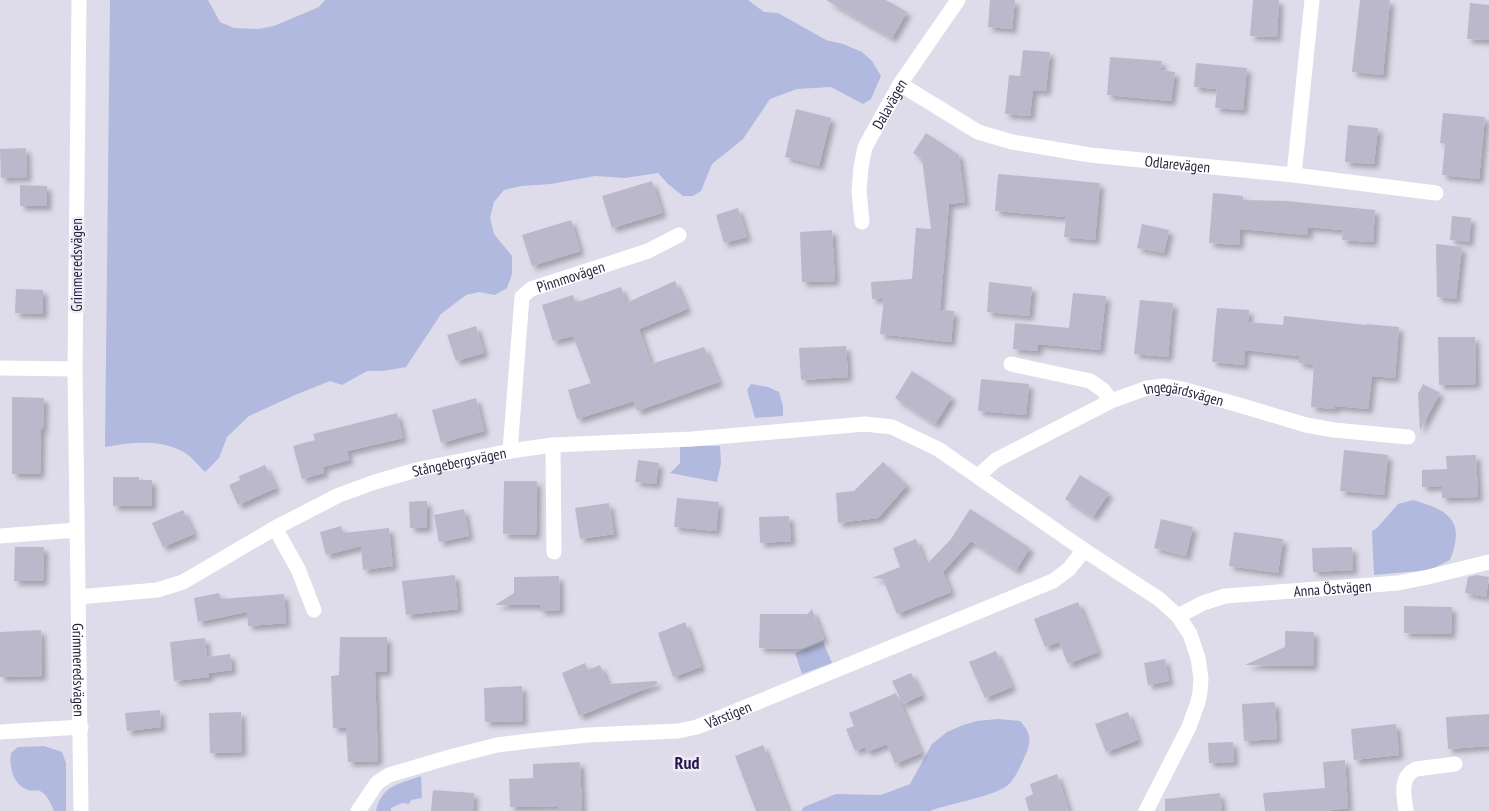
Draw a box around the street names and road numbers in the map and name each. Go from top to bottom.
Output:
street label: Dalavägen [867,75,910,132]
street label: Odlarevägen [1144,151,1211,176]
street label: Grimmeredsvägen [67,218,86,312]
street label: Pinnmovägen [534,256,607,296]
street label: Ingegärdsvägen [1140,376,1226,410]
street label: Stångebergsvägen [410,443,508,480]
street label: Anna Östvägen [1293,576,1372,600]
street label: Grimmeredsvägen [69,623,89,717]
street label: Vårstigen [701,696,754,733]

